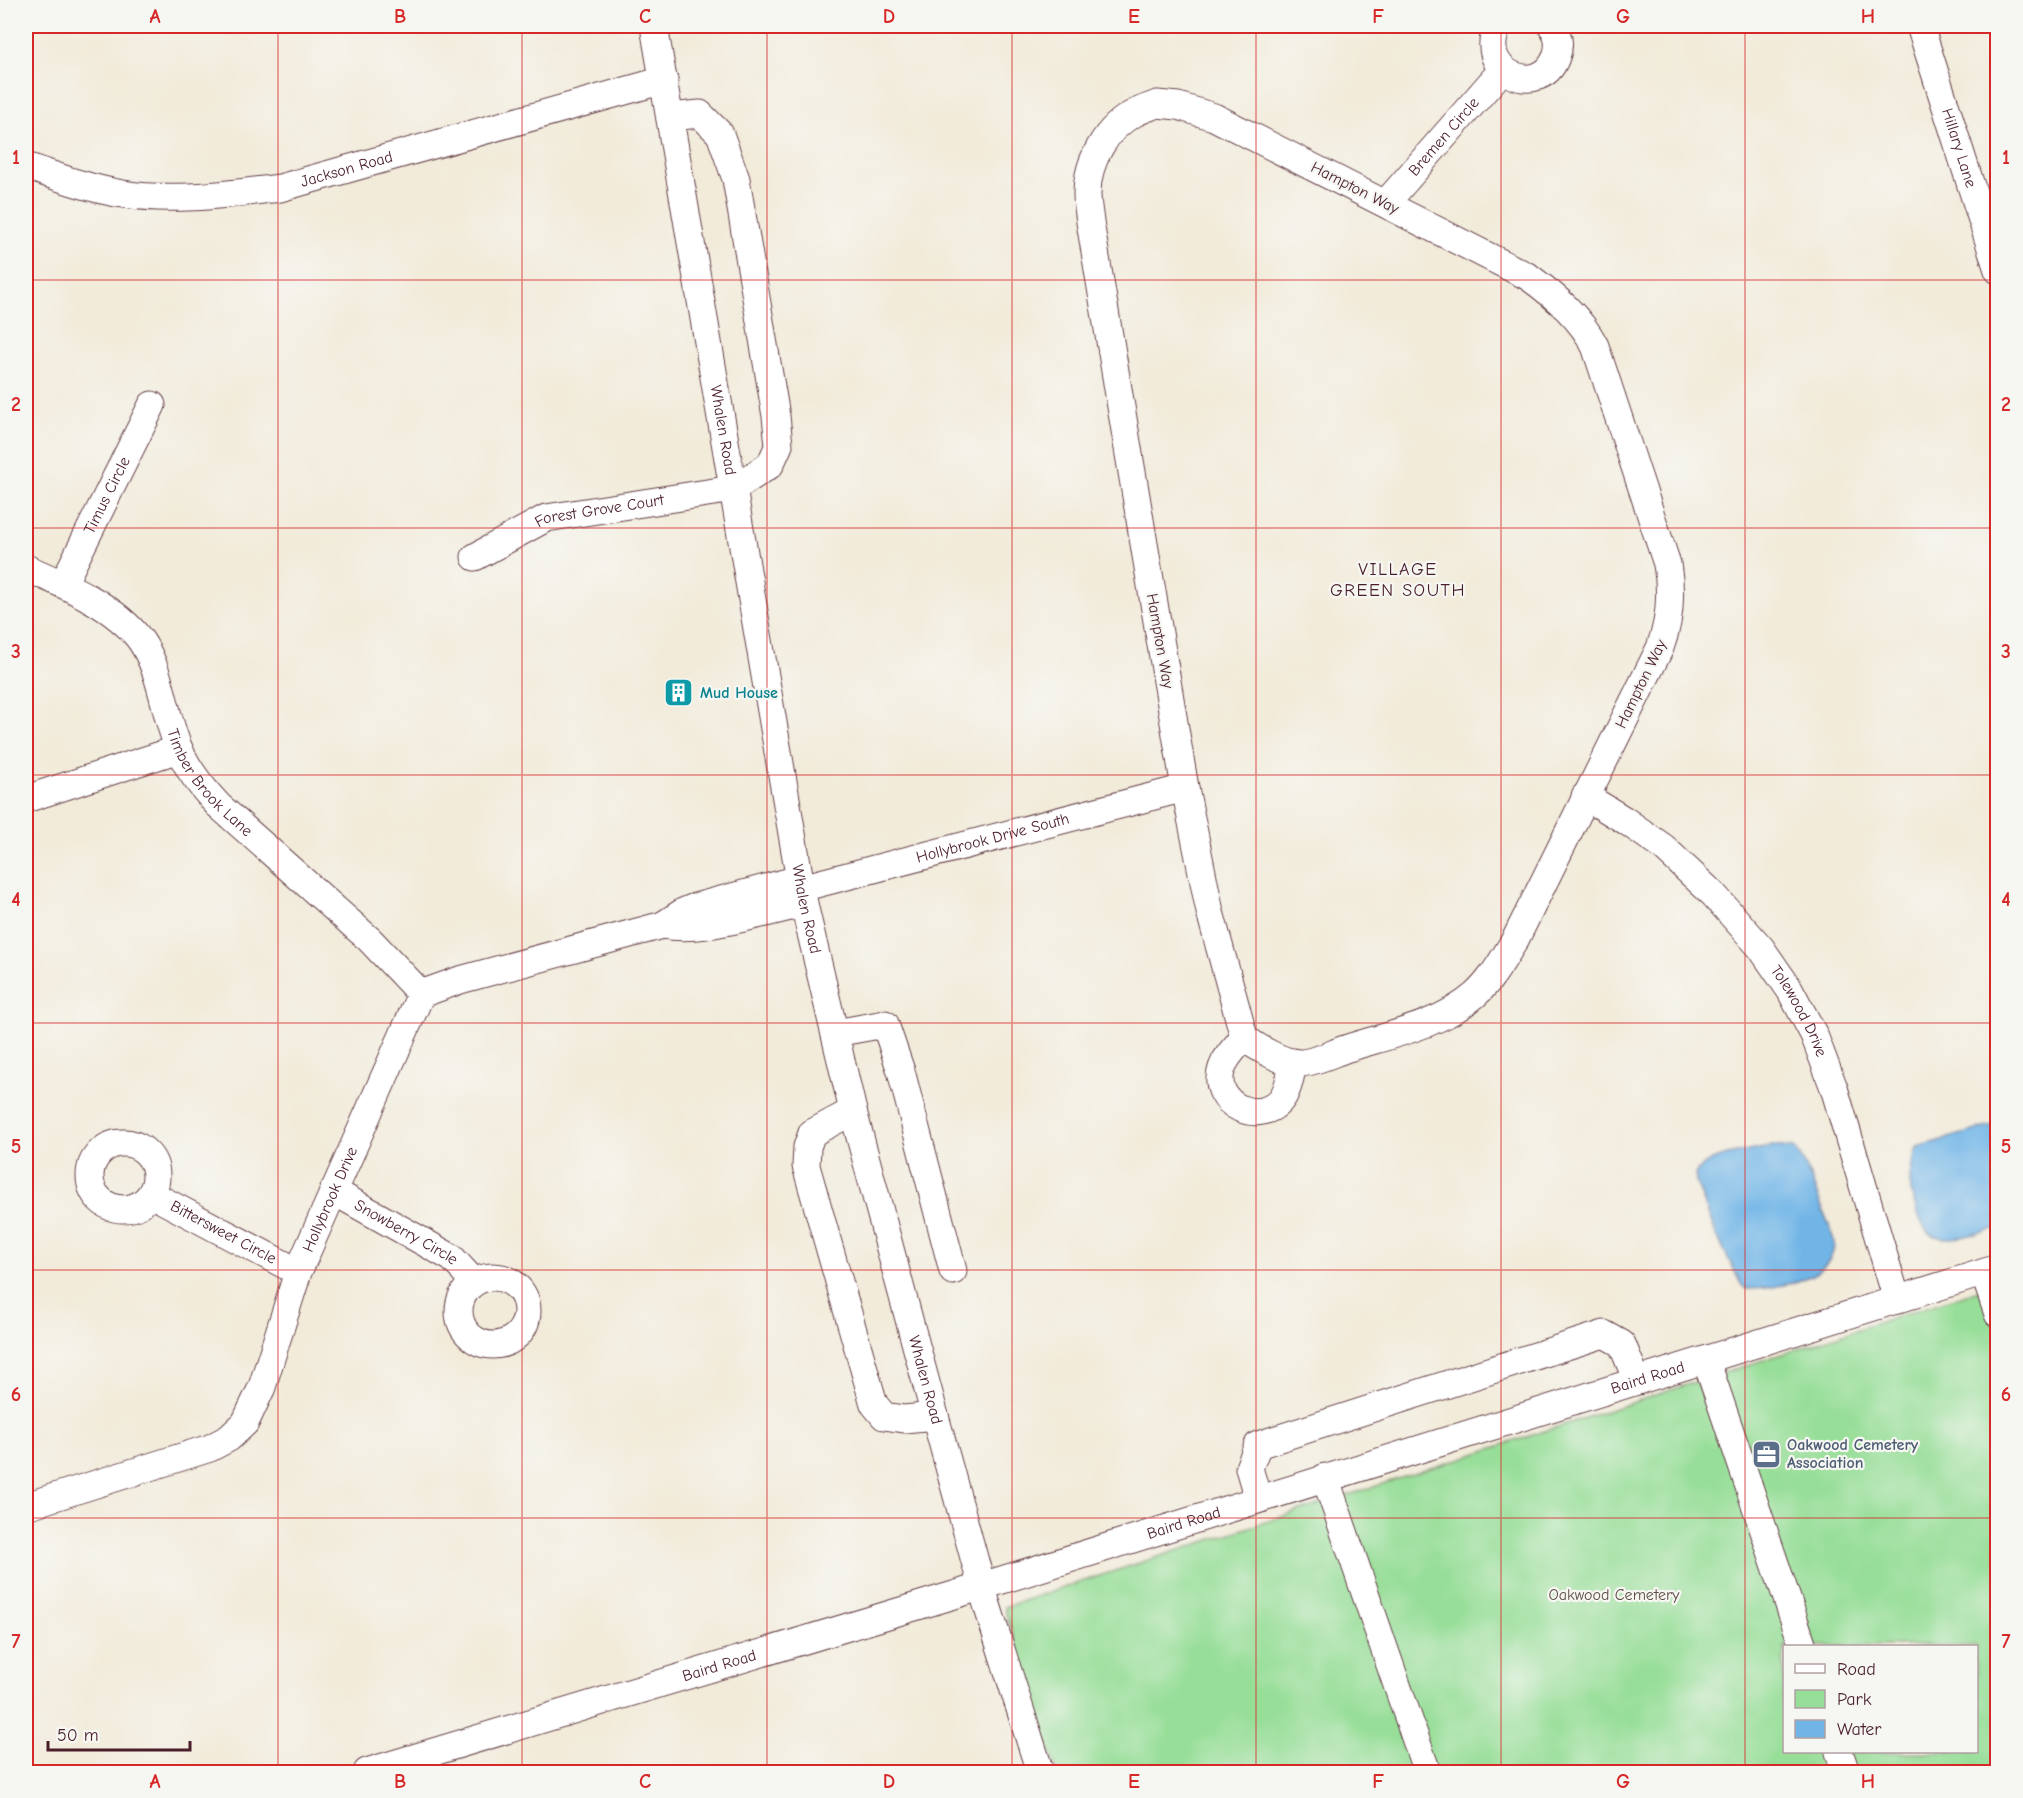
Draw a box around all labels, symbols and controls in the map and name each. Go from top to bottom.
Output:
text: A [149,5,161,28]
text: B [394,5,406,28]
text: C [639,5,651,28]
text: D [883,5,895,28]
text: E [1128,5,1140,28]
text: F [1372,5,1384,28]
text: G [1616,5,1630,28]
text: H [1861,5,1875,28]
street label: Bremen Circle [1405,94,1483,180]
street label: Hillary Lane [1938,106,1980,190]
text: 1 [12,146,20,169]
text: 1 [2002,146,2010,169]
street label: Jackson Road [299,148,395,191]
street label: Hampton Way [1308,158,1403,218]
street label: Whalen Road [707,384,740,477]
text: 2 [11,393,21,416]
text: 2 [2001,393,2011,416]
street label: Timus Circle [80,454,134,537]
street label: Forest Grove Court [532,491,666,531]
district label: VILLAGE GREEN SOUTH [1330,559,1466,601]
street label: Hampton Way [1143,592,1177,691]
street label: Hampton Way [1612,636,1671,731]
text: 3 [11,640,21,663]
text: 3 [2001,640,2011,663]
building icon: Mud House [663,677,695,709]
place label: Mud House [700,684,778,702]
street label: Timber Brook Lane [163,727,256,840]
street label: Hollybrook Drive South [914,810,1071,867]
street label: Whalen Road [788,863,824,956]
text: 4 [11,888,21,911]
text: 4 [2001,888,2011,911]
street label: Tolewood Drive [1767,962,1830,1059]
text: 5 [11,1135,21,1158]
text: 5 [2001,1135,2011,1158]
street label: Hollybrook Drive [299,1144,361,1255]
street label: Snowberry Circle [351,1196,462,1268]
street label: Bittersweet Circle [167,1197,279,1268]
street label: Whalen Road [905,1334,946,1426]
street label: Baird Road [1609,1358,1687,1398]
text: 6 [11,1383,21,1406]
text: 6 [2001,1383,2011,1406]
place label: Oakwood Cemetery Association [1787,1436,1919,1472]
office icon: Oakwood Cemetery Association [1750,1438,1782,1470]
street label: Baird Road [1145,1503,1223,1543]
park label: Oakwood Cemetery [1548,1586,1680,1604]
text: 7 [12,1630,21,1653]
text: 7 [2002,1630,2011,1653]
legend [1783,1645,1978,1753]
street label: Baird Road [680,1646,758,1685]
text: Road [1837,1659,1876,1680]
text: Park [1837,1689,1872,1710]
scale bar [48,1714,190,1752]
text: Water [1837,1719,1882,1740]
text: 50 m [57,1725,99,1746]
text: A [149,1770,161,1793]
text: B [394,1770,406,1793]
text: C [639,1770,651,1793]
text: D [883,1770,895,1793]
text: E [1128,1770,1140,1793]
text: F [1372,1770,1384,1793]
text: G [1616,1770,1630,1793]
text: H [1861,1770,1875,1793]

